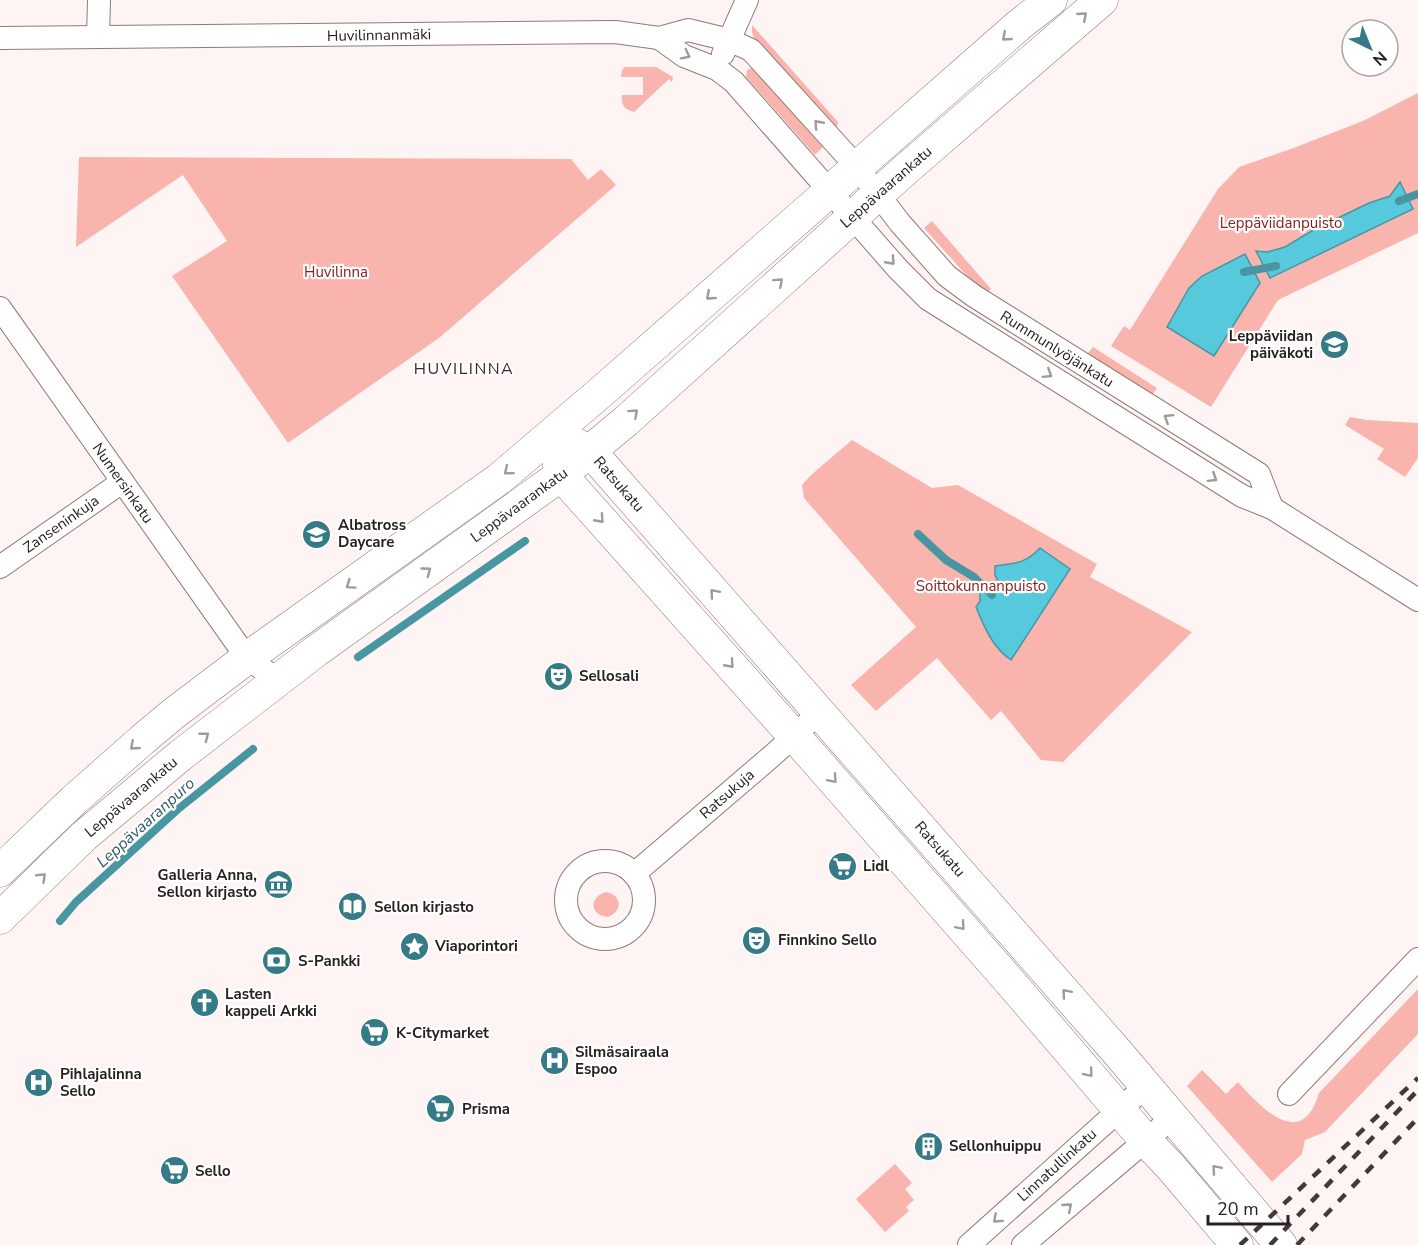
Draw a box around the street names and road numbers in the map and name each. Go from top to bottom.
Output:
street label: Huvilinnanmäki [327,24,431,46]
street label: Leppävaarankatu [836,141,936,233]
street label: Rummunlyöjänkatu [996,306,1118,392]
street label: Numersinkatu [88,439,158,527]
street label: Ratsukatu [589,452,649,516]
street label: Leppävaarankatu [466,463,572,547]
street label: Zanseninkuja [19,490,103,558]
street label: Leppävaarankatu [80,752,182,842]
street label: Ratsukuja [695,765,759,823]
street label: Ratsukatu [910,817,970,881]
street label: Linnatullinkatu [1013,1124,1101,1206]

